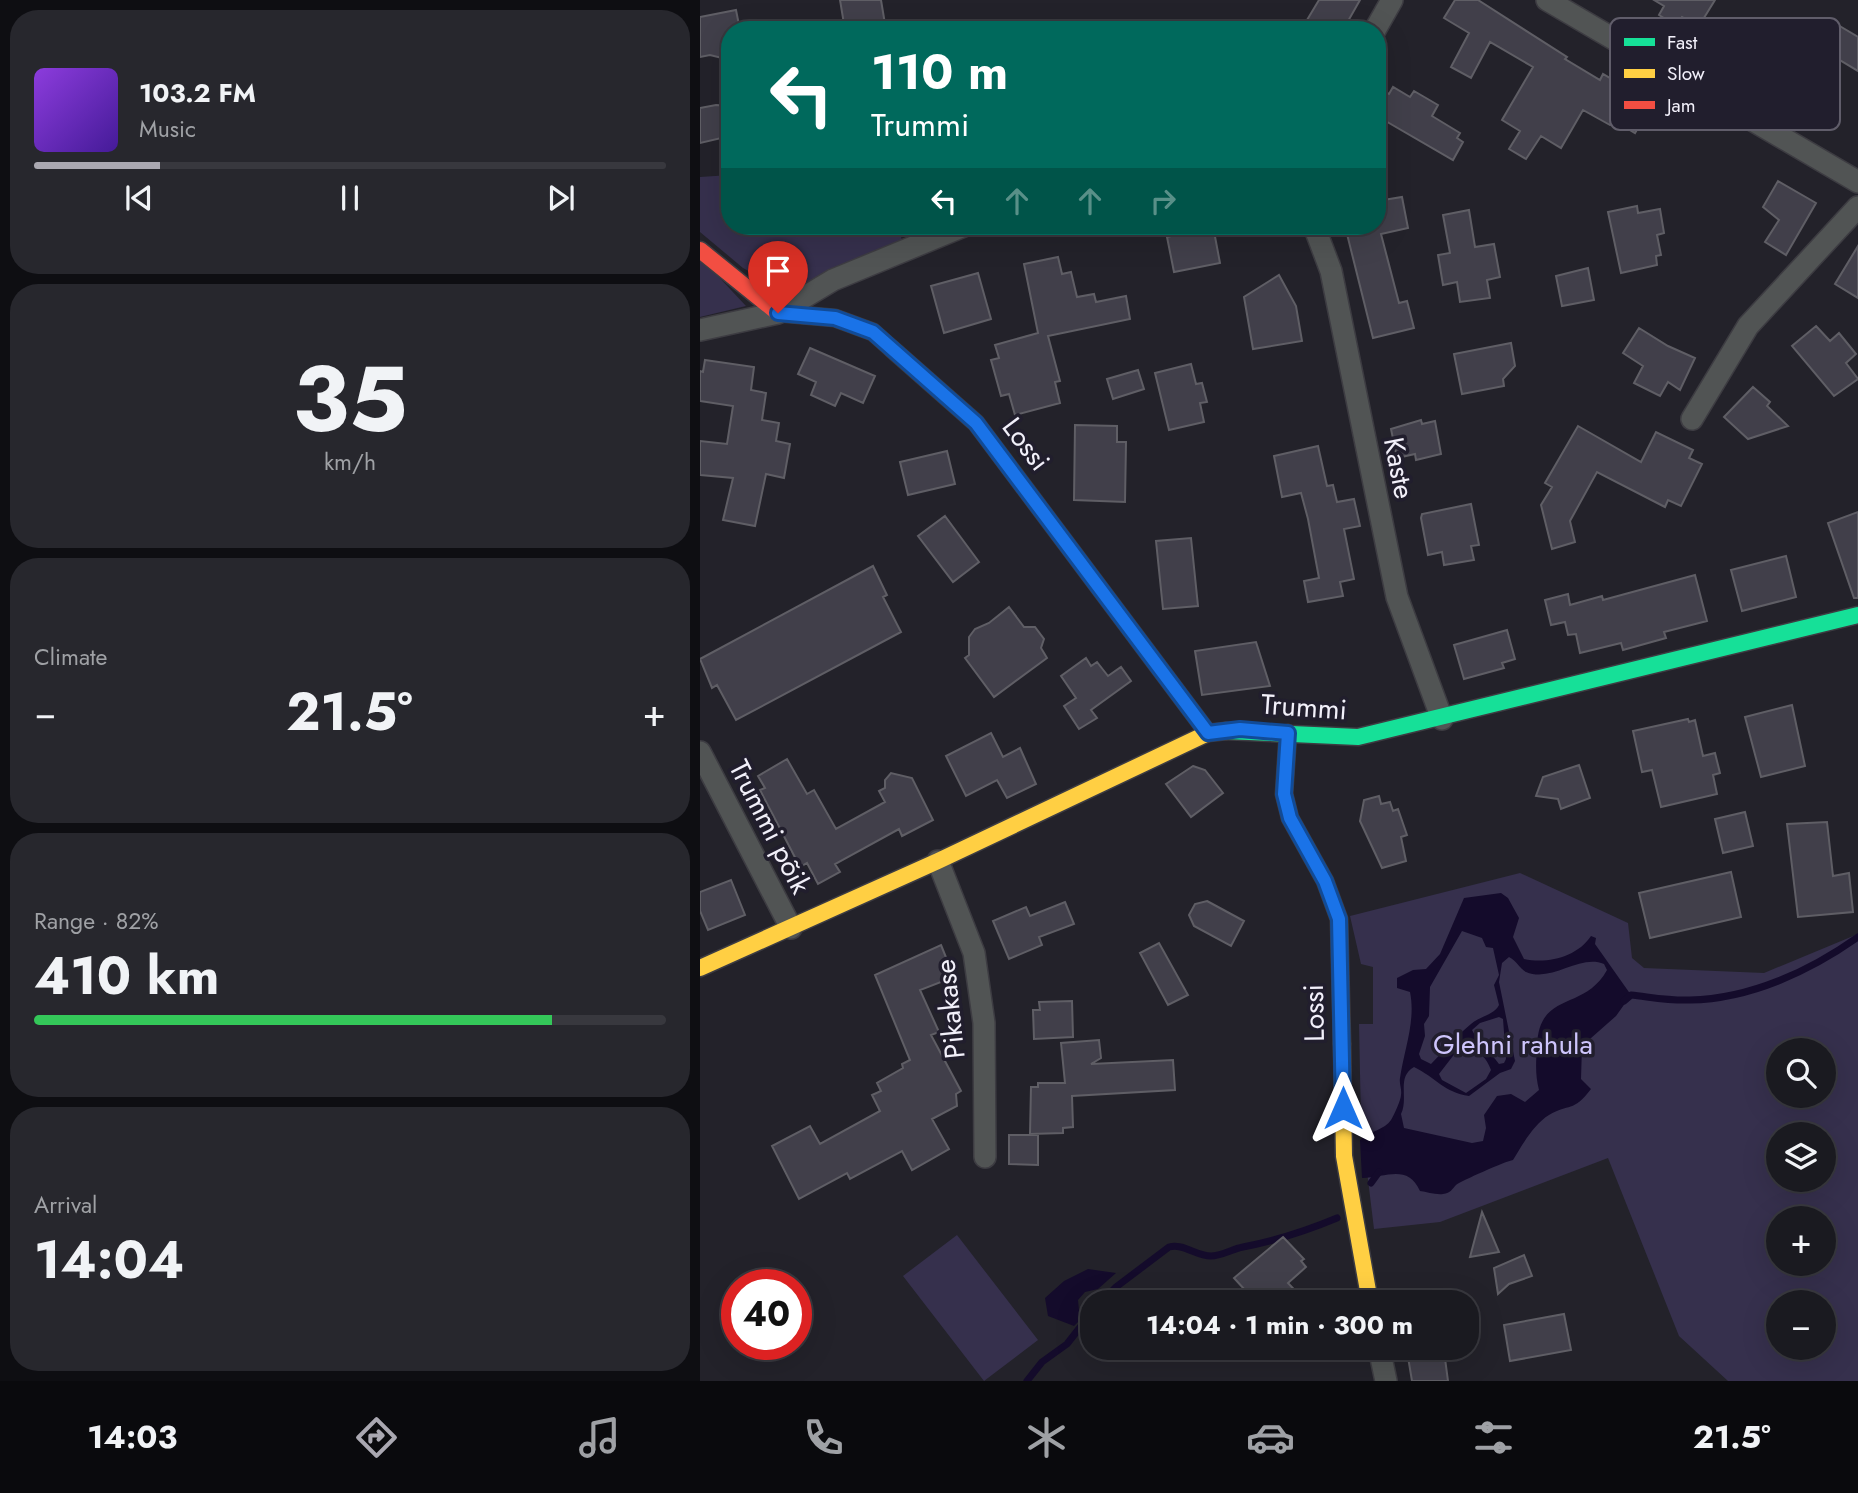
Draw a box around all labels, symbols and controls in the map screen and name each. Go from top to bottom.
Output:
legend [1610,18,1840,130]
text: Fast [1667,29,1698,56]
text: 110 m [871,37,1008,107]
icon: left [756,49,847,140]
text: Slow [1667,60,1705,87]
text: 103.2 FM [139,74,256,112]
text: Jam [1664,92,1696,119]
text: Trummi [871,102,969,148]
text: Music [139,112,196,146]
icon: previous [120,179,158,217]
icon: pause [331,179,369,217]
icon: next [542,179,580,217]
icon: left [925,182,963,220]
icon: ahead [998,182,1036,220]
icon: ahead [1071,182,1109,220]
icon: right [1144,182,1182,220]
pin [748,241,808,313]
icon: arrive [759,252,797,290]
text: 35 [292,334,408,465]
street label: Lossi [992,409,1060,479]
street label: Kaste [1373,434,1425,502]
text: km/h [324,445,376,479]
text: Climate [34,640,107,674]
text: 21.5° [286,674,413,750]
street label: Trummi [1260,684,1348,730]
text: − [34,685,56,740]
text: + [643,685,666,740]
street label: Trummi põik [719,753,822,902]
text: Range · 82% [34,904,159,938]
text: 410 km [34,938,219,1014]
street label: Pikakase [924,957,976,1061]
street label: Lossi [1293,984,1335,1042]
park label: Glehni rahula [1433,1024,1593,1065]
map controls [1766,1038,1836,1360]
button: search [1766,1038,1836,1108]
position arrow [1306,1071,1380,1145]
button: layers [1766,1122,1836,1192]
text: Arrival [34,1188,97,1222]
button: + [1766,1206,1836,1276]
text: 14:04 [34,1222,184,1298]
speed limit sign: 40 [721,1269,812,1360]
button: − [1766,1290,1836,1360]
text: 14:04 · 1 min · 300 m [1146,1306,1413,1344]
icon: directions [352,1413,401,1462]
icon: music [575,1413,624,1462]
icon: phone [799,1413,848,1462]
icon: climate [1022,1413,1071,1462]
icon: car [1246,1413,1295,1462]
icon: filters [1469,1413,1518,1462]
text: 14:03 [87,1414,177,1460]
text: 21.5° [1693,1414,1771,1460]

